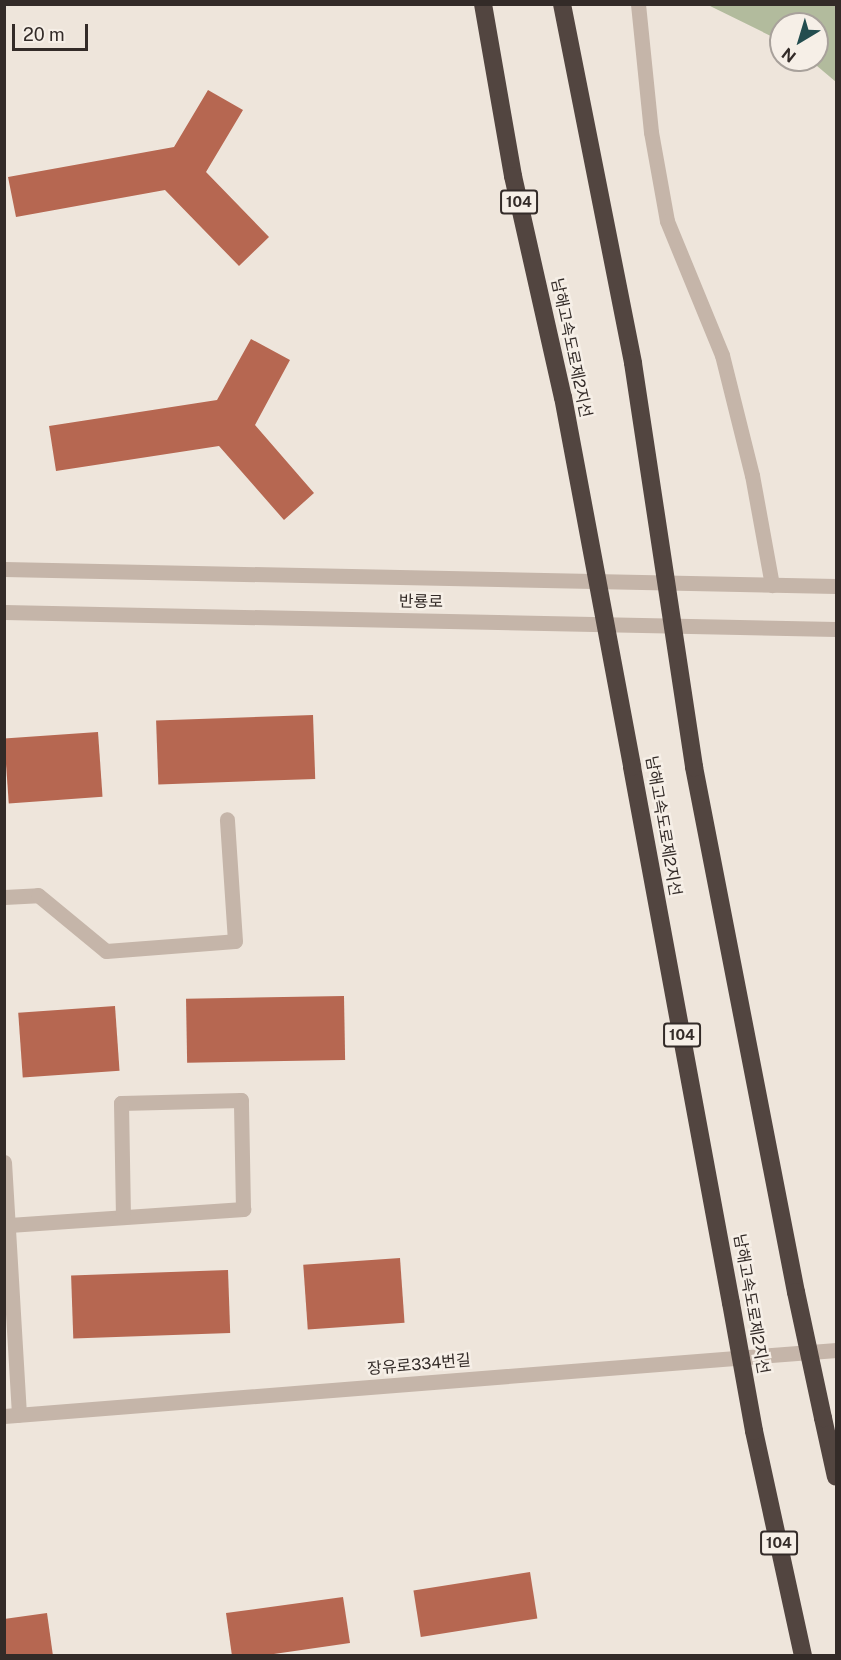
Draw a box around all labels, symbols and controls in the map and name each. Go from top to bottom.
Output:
scale bar [15,12,92,50]
north arrow [769,12,829,72]
text: 20 m [23,24,65,45]
text: N [778,44,800,66]
road number: 104 [500,190,538,214]
street label: 남해고속도로제2지선 [547,277,595,419]
street label: 반룡로 [399,592,443,612]
street label: 남해고속도로제2지선 [641,754,685,898]
road number: 104 [662,1023,702,1047]
street label: 남해고속도로제2지선 [729,1232,773,1376]
street label: 장유로334번길 [367,1351,471,1379]
road number: 104 [760,1531,798,1555]

